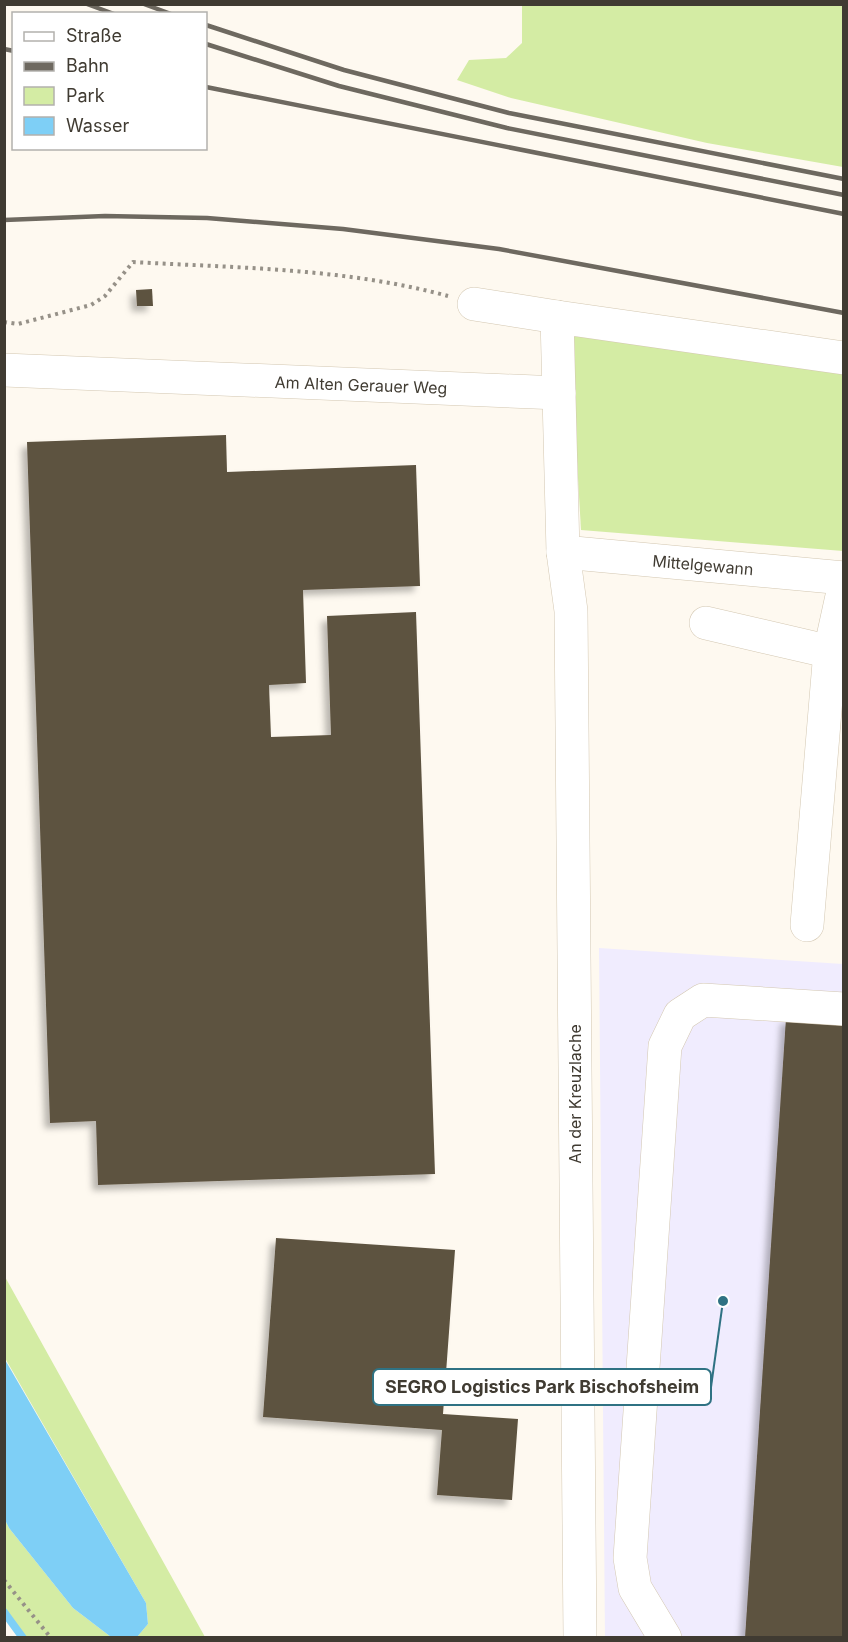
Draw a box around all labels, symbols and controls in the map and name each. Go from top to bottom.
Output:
legend [12,12,207,150]
text: Straße [66,25,122,46]
text: Bahn [66,55,109,76]
text: Park [66,85,105,106]
text: Wasser [66,115,129,136]
street label: Am Alten Gerauer Weg [274,372,448,398]
street label: Mittelgewann [652,551,754,579]
street label: An der Kreuzlache [565,1024,585,1164]
callout: SEGRO Logistics Park Bischofsheim [373,1369,711,1405]
text: SEGRO Logistics Park Bischofsheim [385,1376,699,1397]

